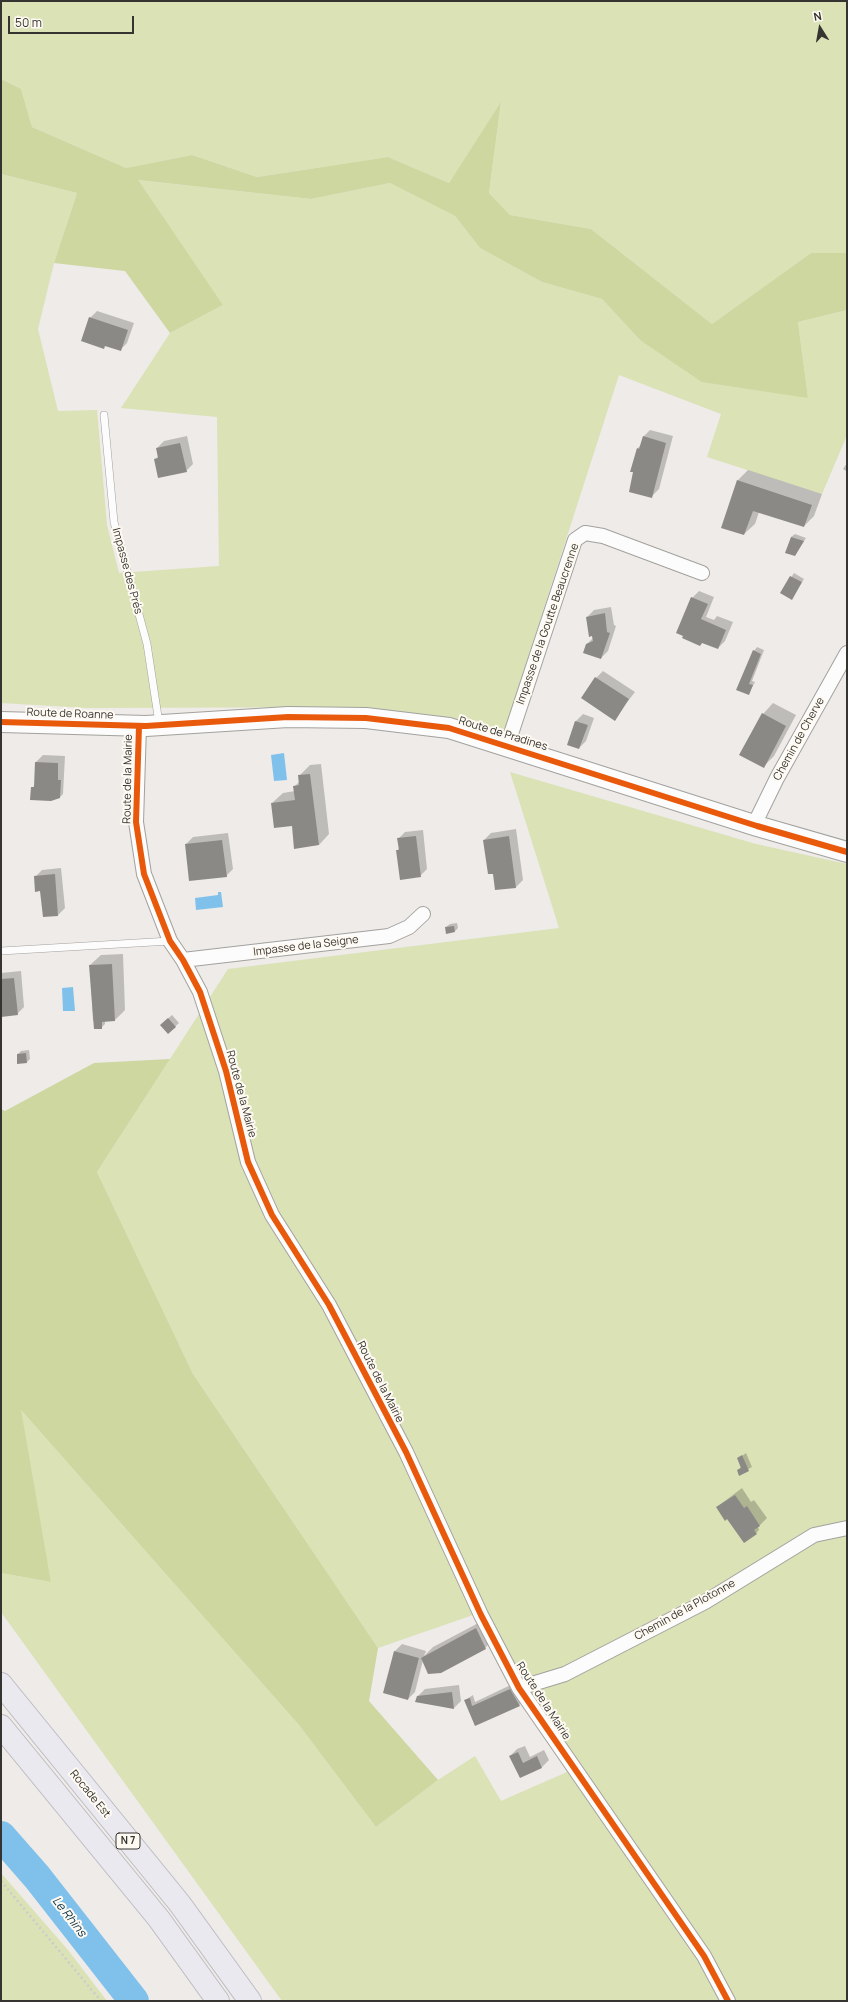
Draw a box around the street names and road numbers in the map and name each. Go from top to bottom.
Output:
street label: Impasse des Prés [109,527,145,615]
street label: Impasse de la Goutte Beaucrenne [514,542,582,706]
street label: Chemin de Cherve [771,695,827,783]
street label: Route de Roanne [26,706,114,722]
street label: Route de Pradines [457,714,549,754]
street label: Route de la Mairie [121,734,135,824]
street label: Impasse de la Seigne [253,933,359,959]
street label: Route de la Mairie [223,1049,259,1139]
street label: Route de la Mairie [354,1339,406,1425]
street label: Chemin de la Plotonne [632,1577,738,1643]
street label: Route de la Mairie [513,1660,573,1742]
street label: Rocade Est [67,1768,113,1820]
road number: N 7 [116,1833,140,1849]

